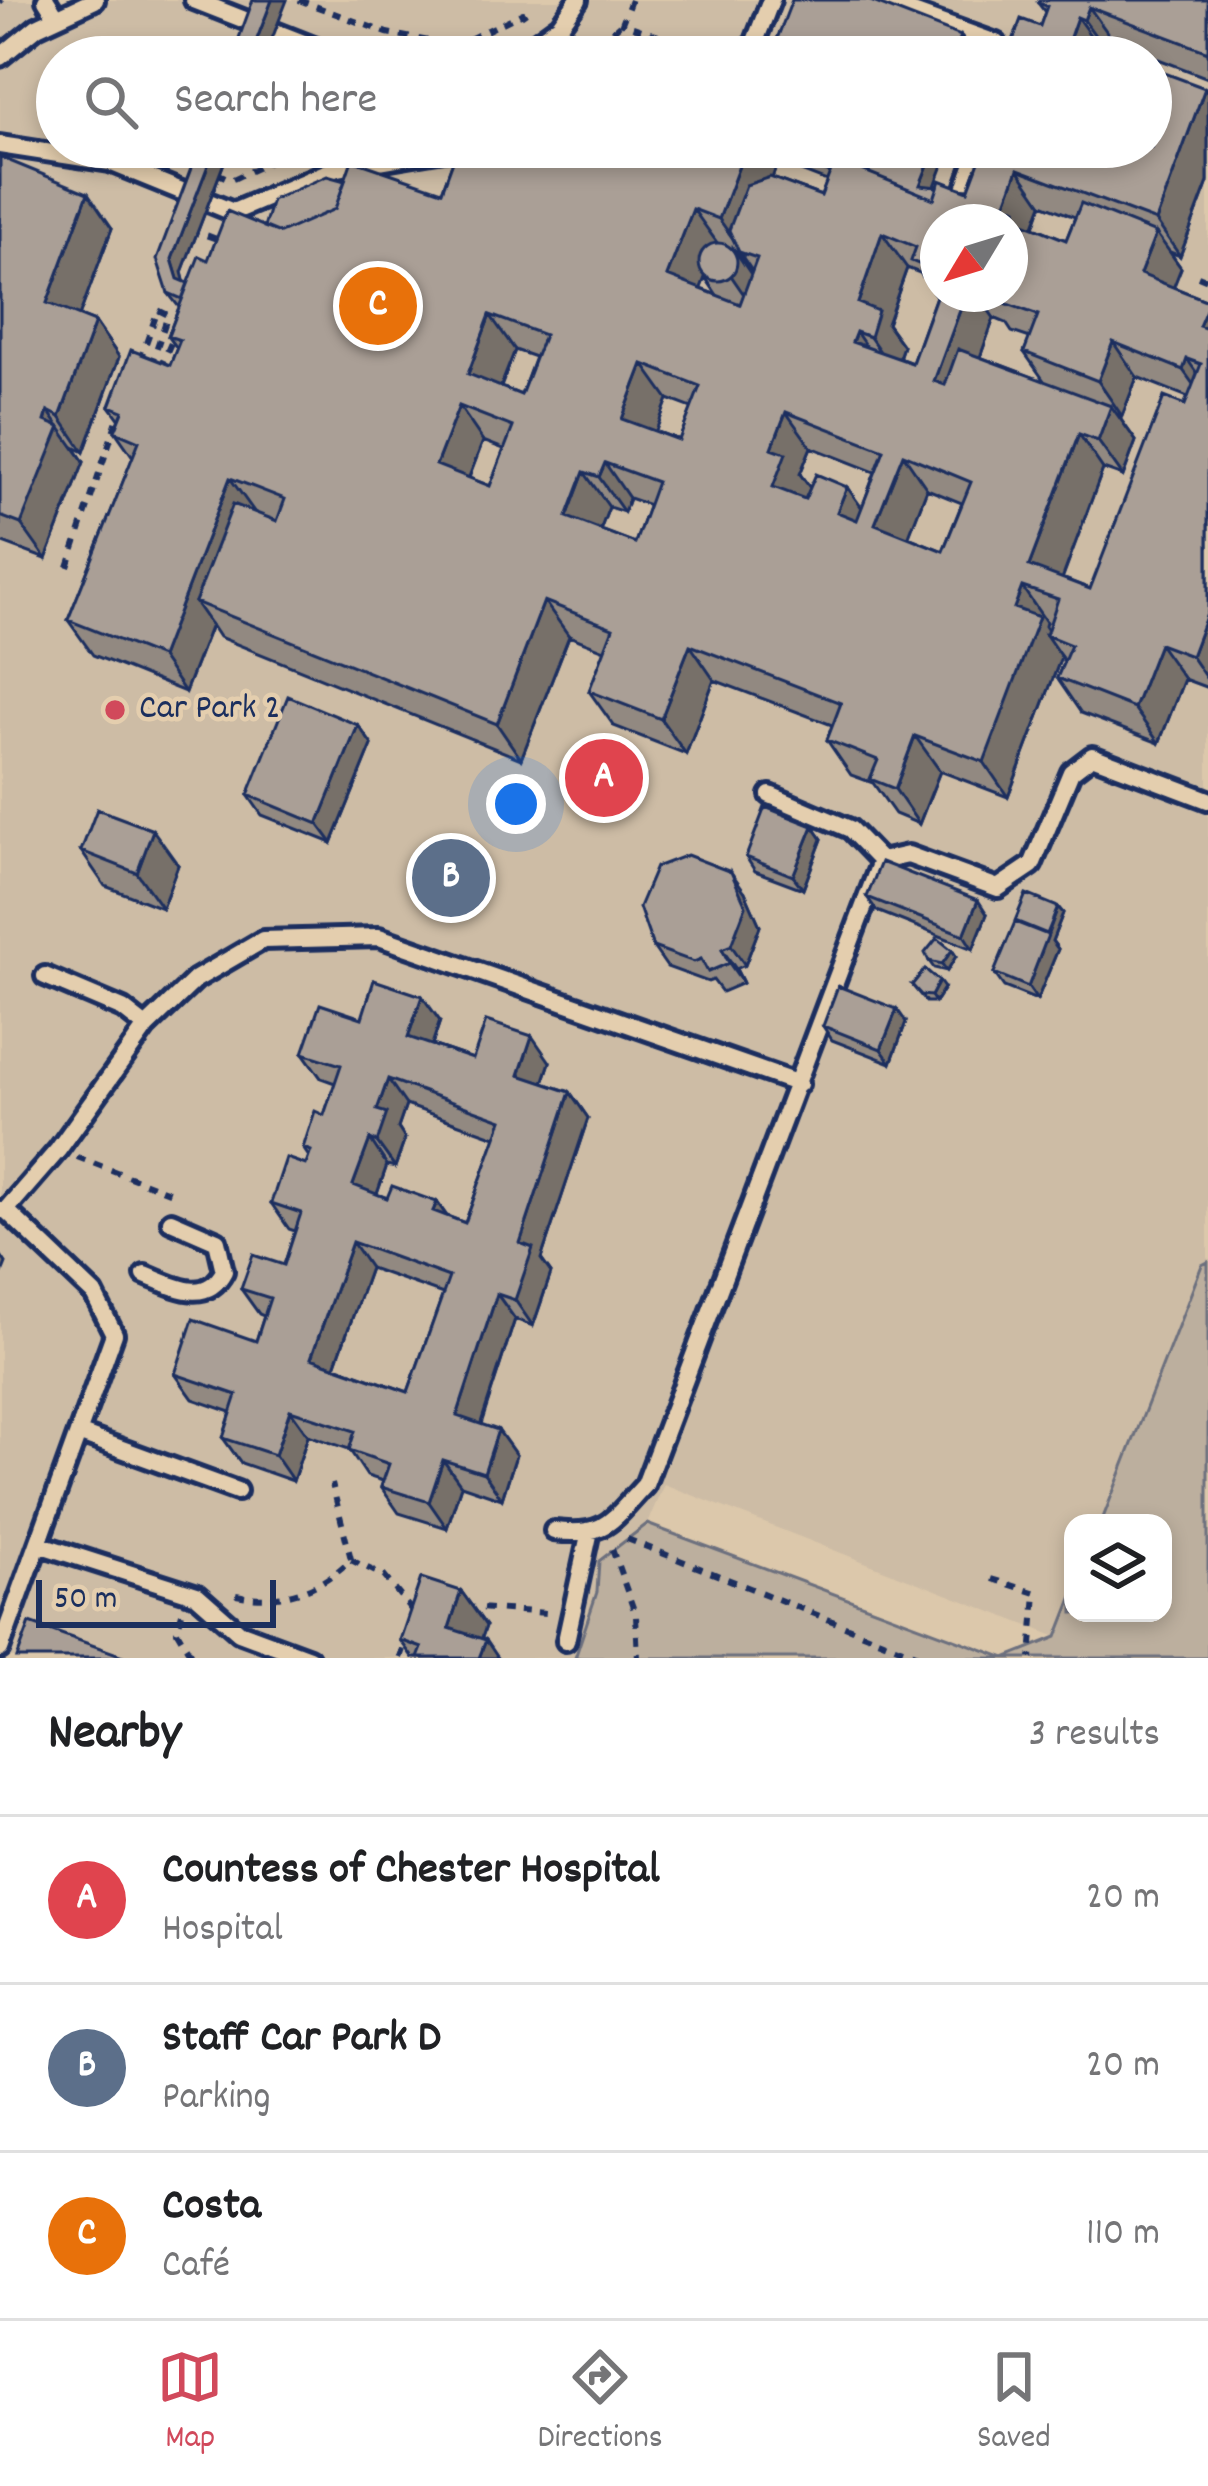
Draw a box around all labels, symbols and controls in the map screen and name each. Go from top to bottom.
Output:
search box [36,36,1172,168]
icon: search [78,69,144,135]
text: Search here [174,70,377,134]
north arrow [920,204,1028,312]
pin: C [339,261,417,351]
place label: Car Park 2 [139,684,281,736]
marker: Car Park 2 [102,697,128,723]
pin: A [565,733,643,823]
your location [486,774,546,834]
pin: B [412,833,490,923]
map controls [1064,1514,1172,1622]
button: layers [1064,1514,1172,1622]
scale bar [36,1574,276,1627]
text: 50 m [54,1577,118,1624]
text: Nearby [48,1700,181,1772]
text: 3 results [1029,1709,1160,1764]
text: Countess of Chester Hospital [162,1840,660,1904]
text: A [76,1872,98,1927]
text: 20 m [1086,1872,1160,1927]
text: Hospital [162,1904,283,1959]
text: Staff Car Park D [162,2008,441,2072]
text: B [78,2040,96,2095]
text: 20 m [1086,2040,1160,2095]
text: Parking [162,2072,271,2127]
text: Costa [162,2176,261,2240]
text: C [77,2208,97,2263]
text: 110 m [1086,2208,1160,2263]
text: Café [162,2240,230,2295]
tab: Map [157,2344,223,2463]
tab: Directions [538,2344,663,2463]
tab: Saved [977,2344,1051,2463]

